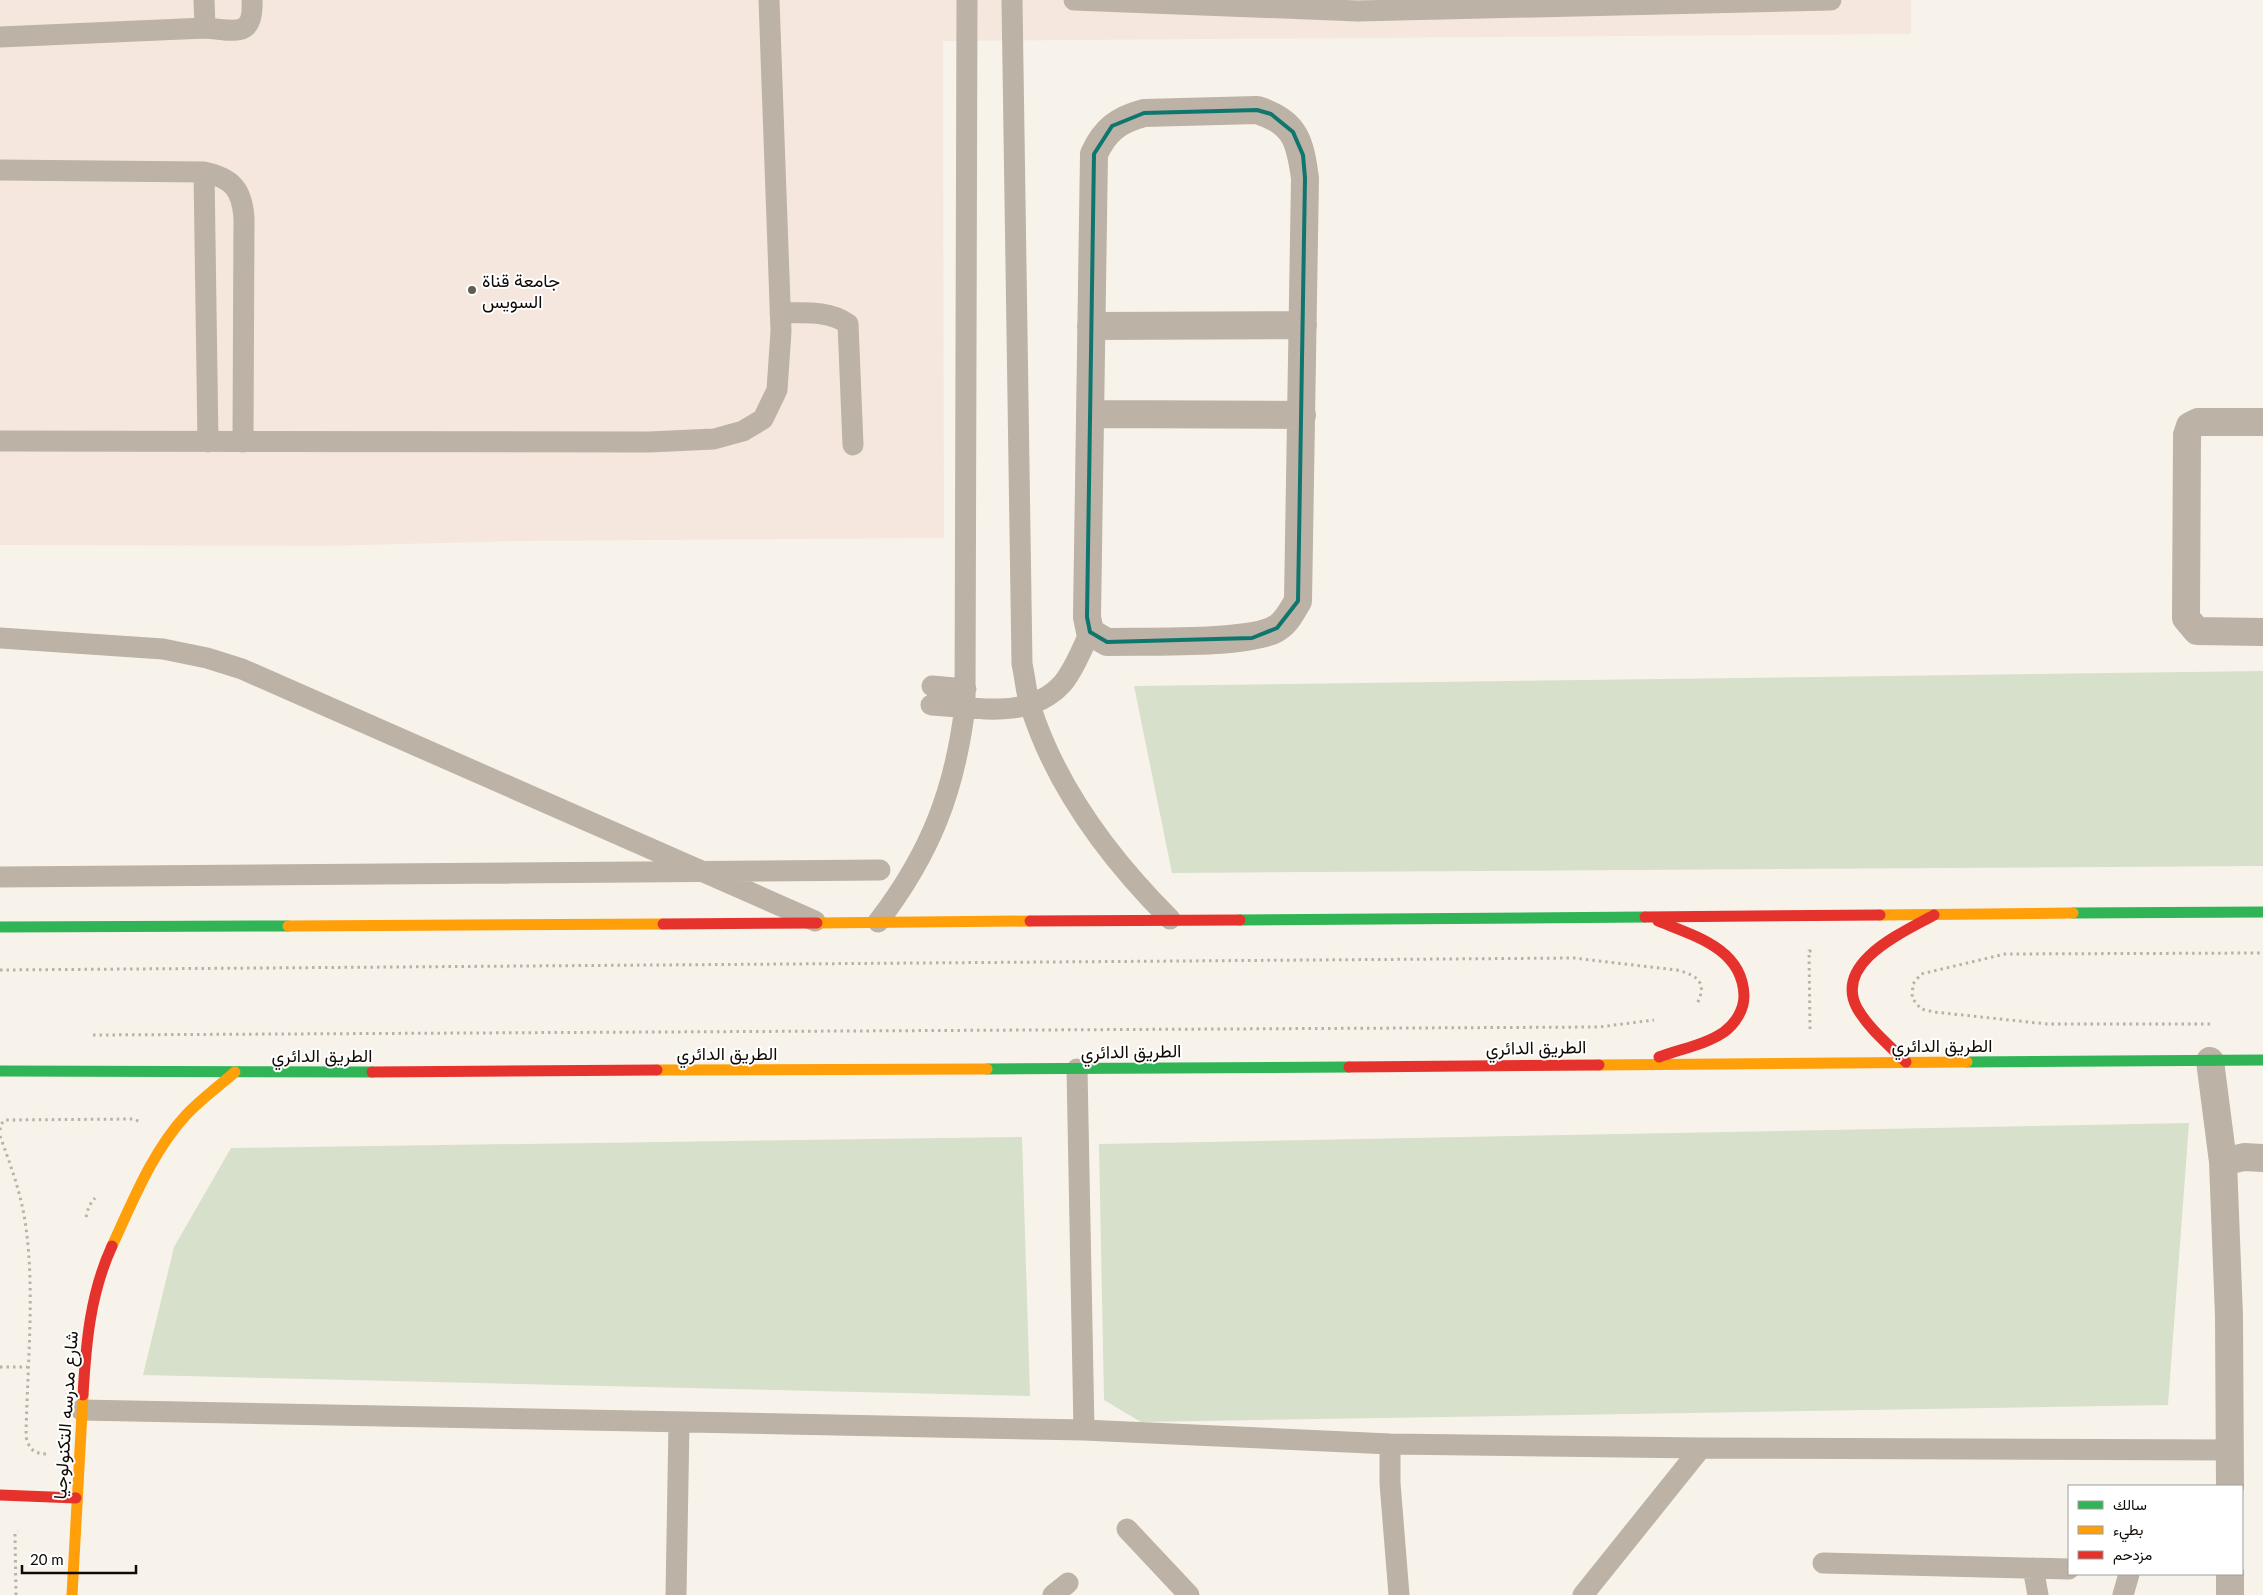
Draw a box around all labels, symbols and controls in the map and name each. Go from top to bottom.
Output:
place label: جامعة قناة السويس [482,269,560,313]
marker: جامعة قناة السويس [466,284,478,296]
street label: الطريق الدائري [1892,1034,1992,1061]
street label: الطريق الدائري [1485,1035,1587,1064]
street label: الطريق الدائري [1080,1039,1182,1068]
street label: الطريق الدائري [677,1042,777,1069]
street label: الطريق الدائري [272,1044,372,1071]
street label: شارع مدرسه التكنولوجيا [48,1330,84,1500]
legend [2068,1485,2243,1575]
text: سالك [2113,1495,2147,1513]
text: بطيء [2113,1520,2143,1543]
scale bar [22,1542,136,1574]
text: مزدحم [2113,1545,2152,1565]
text: 20 m [30,1550,64,1568]

